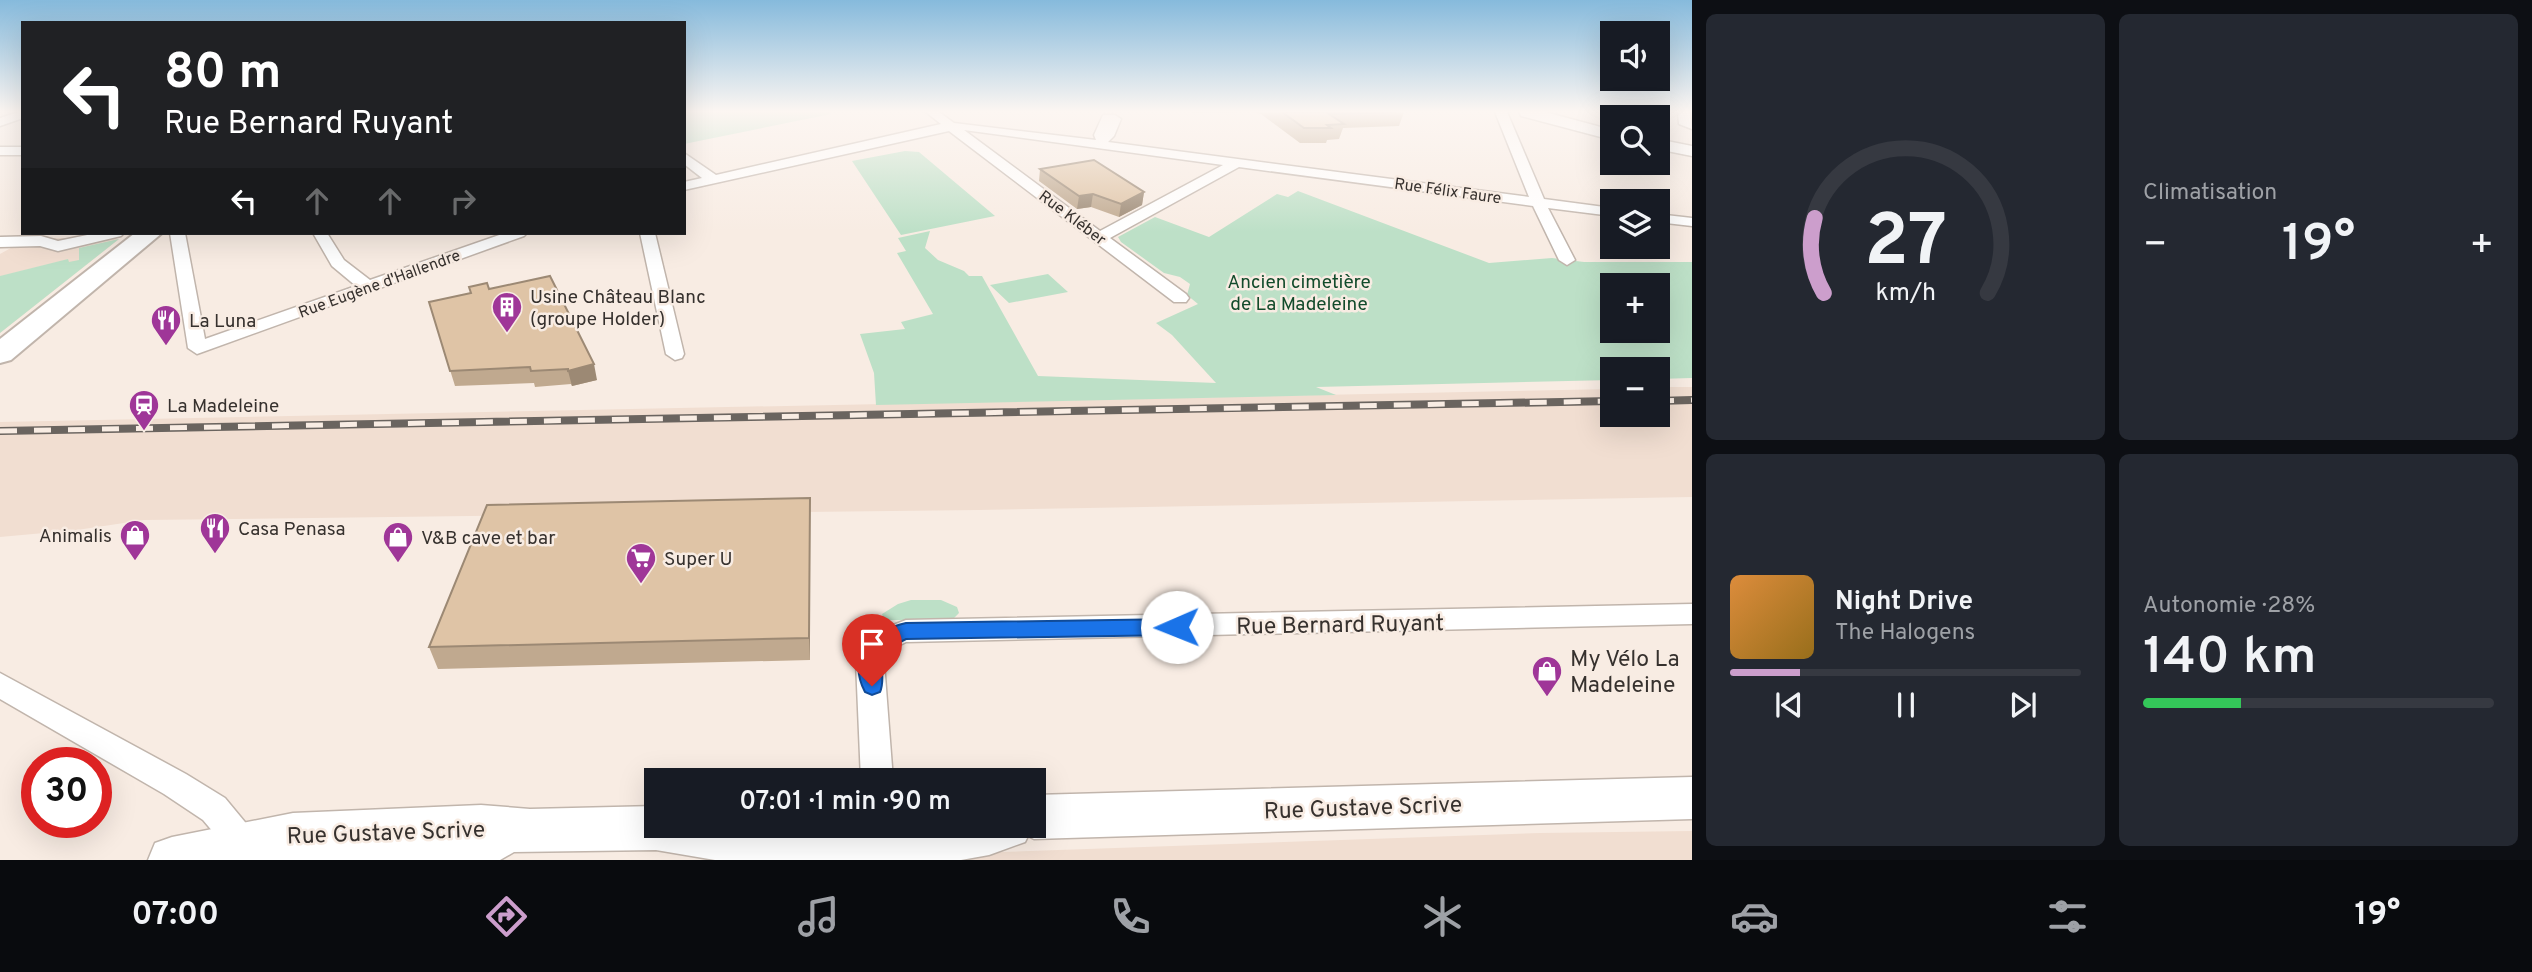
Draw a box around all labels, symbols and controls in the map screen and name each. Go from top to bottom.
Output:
map controls [1600,21,1670,427]
button: sound [1600,21,1670,91]
text: 80 m [164,44,281,106]
icon: left [49,49,140,140]
text: Rue Bernard Ruyant [164,105,453,145]
button: search [1600,105,1670,175]
street label: Rue Félix Faure [1393,175,1503,209]
text: Climatisation [2143,179,2277,208]
icon: left [225,182,263,220]
icon: ahead [298,182,336,220]
icon: ahead [371,182,409,220]
icon: right [444,182,482,220]
street label: Rue Kléber [1034,187,1109,250]
button: layers [1600,189,1670,259]
text: 27 [1864,199,1947,291]
text: 19° [2282,213,2355,279]
text: − [2143,222,2168,271]
text: + [2469,222,2494,271]
street label: Rue Eugène d'Hallendre [296,246,463,324]
park label: Ancien cimetière de La Madeleine [1227,271,1371,317]
button: + [1600,273,1670,343]
text: km/h [1875,278,1936,310]
place label: Usine Château Blanc (groupe Holder) [530,286,706,332]
building icon: Usine Château Blanc (groupe Holder) [490,290,524,334]
restaurant icon: La Luna [149,303,183,347]
place label: La Luna [189,310,256,334]
button: − [1600,357,1670,427]
station icon: La Madeleine [127,388,161,432]
place label: La Madeleine [167,395,279,419]
restaurant icon: Casa Penasa [198,511,232,555]
shop icon: Animalis [118,518,152,562]
place label: Casa Penasa [238,518,345,542]
shop icon: V&B cave et bar [381,520,415,564]
place label: Animalis [39,525,112,549]
place label: V&B cave et bar [421,527,556,551]
supermarket icon: Super U [624,541,658,585]
place label: Super U [664,548,733,572]
text: Night Drive [1835,586,1973,619]
position arrow [1140,590,1214,664]
text: Autonomie · 28% [2143,592,2315,621]
street label: Rue Bernard Ruyant [1236,610,1444,643]
pin [842,614,902,686]
text: The Halogens [1835,619,1975,648]
icon: arrive [853,625,891,663]
text: 140 km [2143,626,2317,692]
place label: My Vélo La Madeleine [1570,646,1680,701]
shop icon: My Vélo La Madeleine [1530,654,1564,698]
icon: previous [1770,686,1808,724]
icon: pause [1887,686,1925,724]
icon: next [2004,686,2042,724]
speed limit sign: 30 [21,747,112,838]
text: 07:01 · 1 min · 90 m [739,786,951,819]
street label: Rue Gustave Scrive [1263,792,1463,827]
street label: Rue Gustave Scrive [286,817,486,852]
icon: directions [482,892,531,941]
icon: music [794,892,843,941]
icon: phone [1106,892,1155,941]
icon: climate [1418,892,1467,941]
icon: car [1730,892,1779,941]
icon: filters [2043,892,2092,941]
text: 07:00 [132,896,219,936]
text: 19° [2355,896,2400,936]

